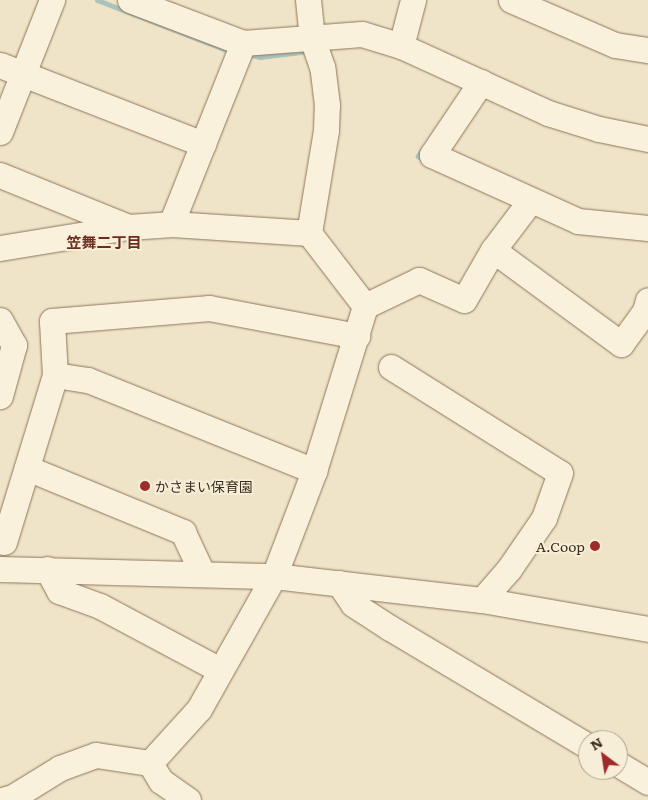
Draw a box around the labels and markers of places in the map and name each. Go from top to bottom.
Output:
place label: かさまい保育園 [155,478,253,494]
marker: かさまい保育園 [139,480,151,492]
place label: A.Coop [536,538,585,554]
marker: A.Coop [589,540,601,552]

